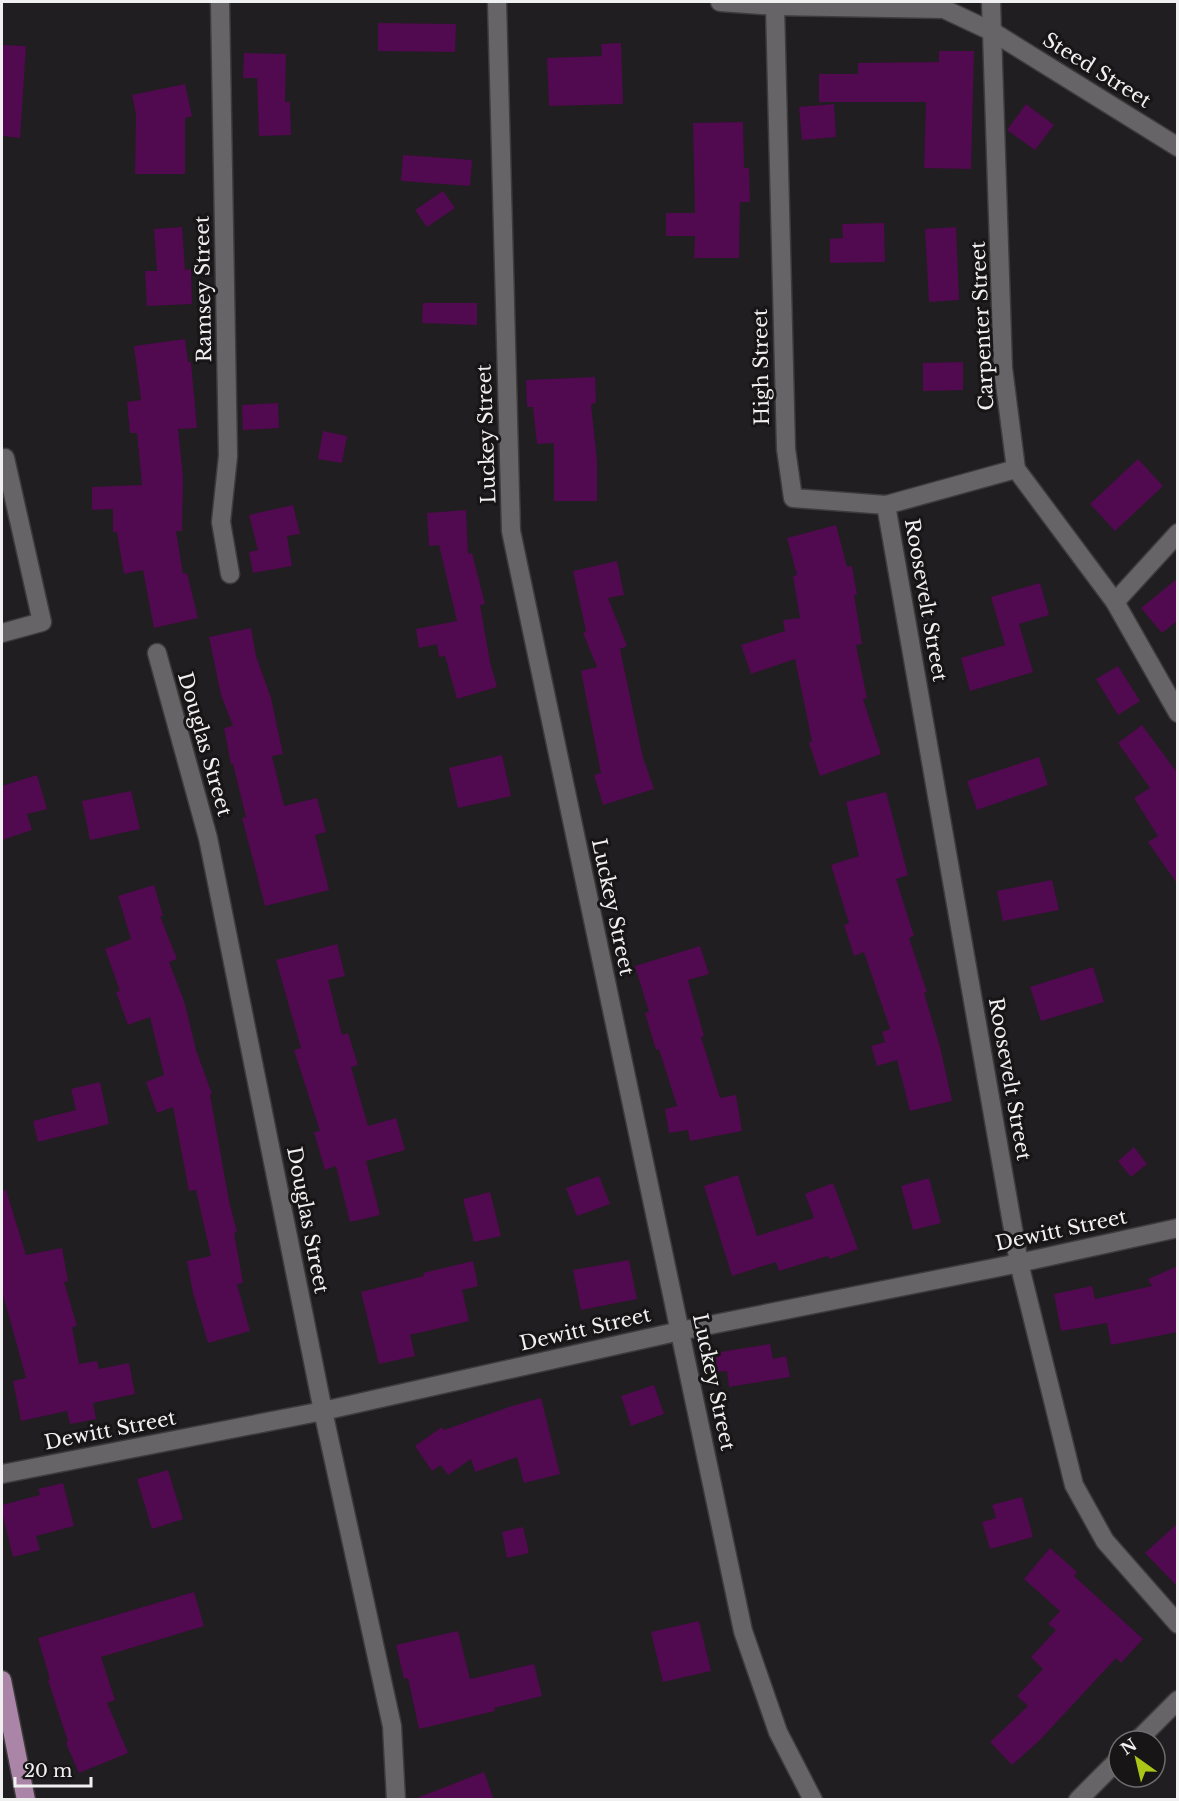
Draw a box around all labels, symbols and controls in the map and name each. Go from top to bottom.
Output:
street label: Steed Street [1039,27,1156,113]
street label: Ramsey Street [190,215,216,363]
street label: Carpenter Street [966,240,998,411]
street label: High Street [748,308,774,426]
street label: Luckey Street [472,363,500,504]
street label: Roosevelt Street [900,517,952,684]
street label: Douglas Street [173,669,237,819]
street label: Luckey Street [587,836,639,978]
street label: Roosevelt Street [984,996,1036,1163]
street label: Douglas Street [282,1145,334,1296]
street label: Dewitt Street [993,1204,1129,1256]
street label: Dewitt Street [517,1302,653,1356]
street label: Luckey Street [688,1311,740,1453]
street label: Dewitt Street [42,1405,178,1455]
north arrow [1107,1729,1167,1789]
text: N [1117,1734,1140,1759]
scale bar [15,1750,92,1788]
text: 20 m [24,1760,72,1782]

